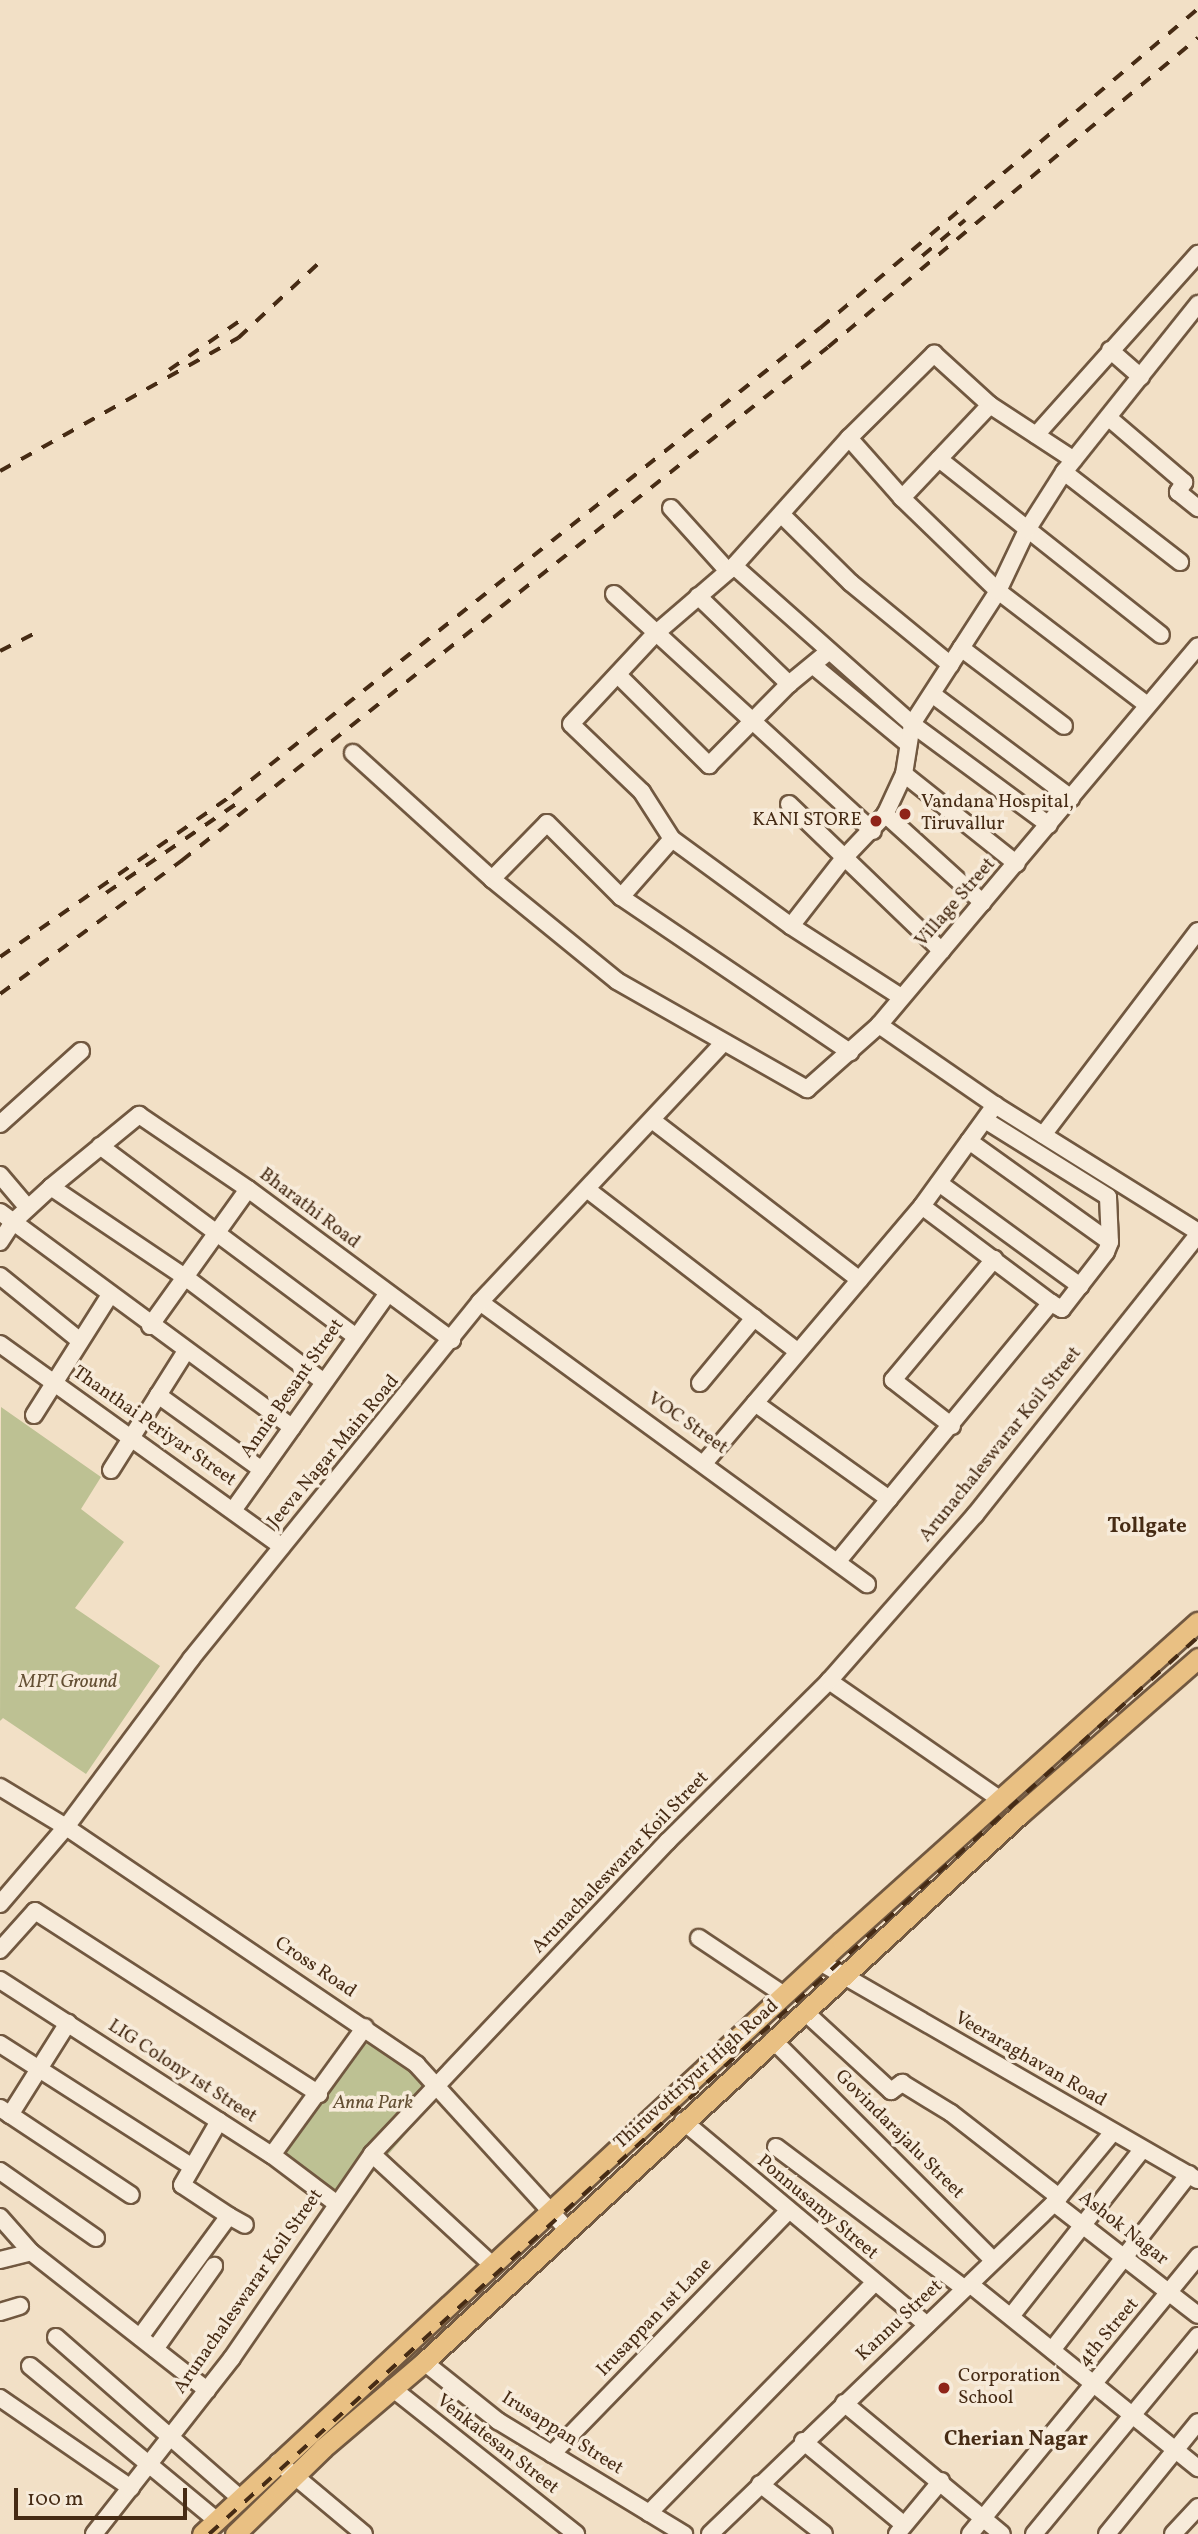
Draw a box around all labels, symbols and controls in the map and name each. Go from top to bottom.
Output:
place label: Vandana Hospital, Tiruvallur [921,792,1074,836]
marker: Vandana Hospital, Tiruvallur [895,804,915,824]
place label: KANI STORE [752,810,862,832]
marker: KANI STORE [868,813,884,829]
street label: Village Street [911,854,1001,952]
street label: Bharathi Road [254,1164,364,1254]
street label: Annie Besant Street [236,1315,350,1463]
street label: Arunachaleswarar Koil Street [915,1343,1087,1547]
street label: Thanthai Periyar Street [68,1362,240,1492]
street label: Jeeva Nagar Main Road [263,1371,405,1533]
street label: VOC Street [643,1388,731,1460]
district label: Tollgate [1107,1514,1187,1540]
park label: MPT Ground [19,1672,117,1694]
street label: Arunachaleswarar Koil Street [528,1767,714,1959]
street label: Cross Road [270,1932,360,2004]
street label: Thiruvottriyur High Road [610,1995,784,2155]
street label: Veeraraghavan Road [950,2007,1110,2113]
street label: LIG Colony 1st Street [103,2015,261,2129]
street label: Govindarajalu Street [830,2066,968,2204]
park label: Anna Park [333,2093,413,2115]
street label: Ponnusamy Street [752,2151,882,2265]
street label: Arunachaleswarar Koil Street [169,2185,329,2399]
street label: Ashok Nagar [1074,2187,1172,2271]
street label: Irusappan 1st Lane [593,2254,717,2382]
street label: Kannu Street [852,2275,948,2367]
street label: 4th Street [1074,2294,1144,2372]
place label: Corporation School [958,2366,1060,2410]
marker: Corporation School [936,2380,952,2396]
street label: Irusappan Street [497,2387,627,2481]
street label: Venkatesan Street [431,2390,563,2500]
district label: Cherian Nagar [944,2427,1088,2453]
scale bar [18,2474,191,2518]
text: 100 m [27,2485,84,2514]

